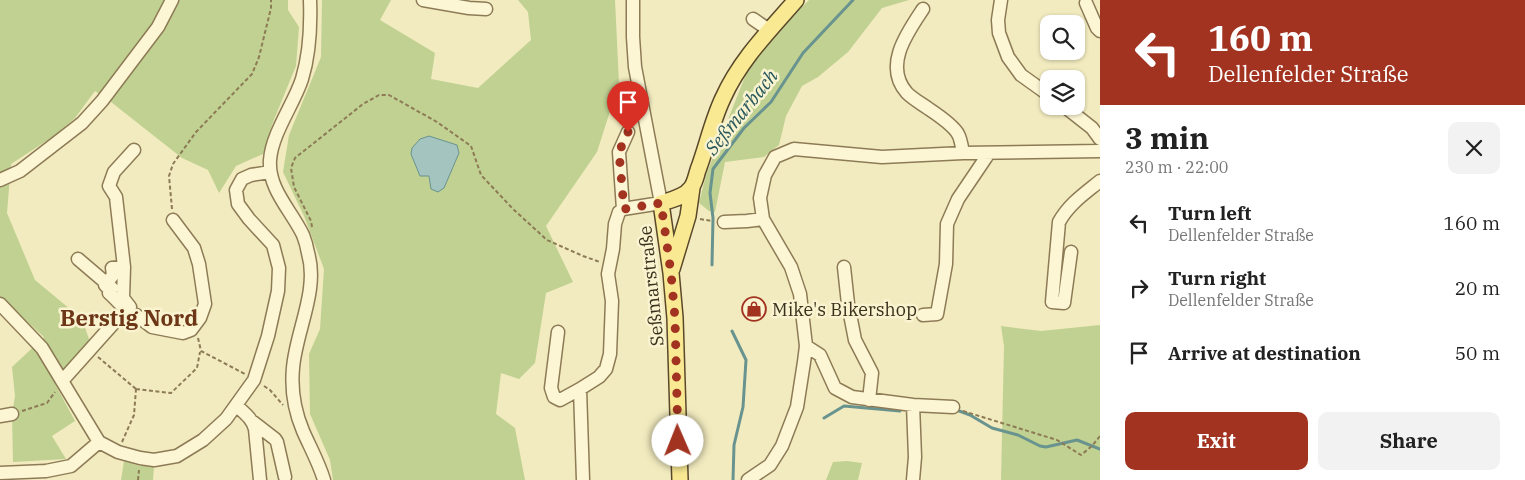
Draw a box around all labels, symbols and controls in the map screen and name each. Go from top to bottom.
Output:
map controls [1040,15,1085,115]
button: search [1040,15,1085,60]
text: 160 m [1208,15,1313,61]
icon: left [1125,20,1190,85]
text: Dellenfelder Straße [1208,59,1409,88]
water label: Seßmarbach [699,64,783,160]
button: layers [1040,70,1085,115]
pin [607,81,649,132]
icon: arrive [614,88,642,116]
text: 3 min [1125,118,1209,157]
button: close [1448,122,1500,174]
text: 230 m · 22:00 [1125,157,1228,177]
text: Turn left [1168,201,1251,225]
icon: left [1125,209,1153,237]
text: 160 m [1443,211,1500,235]
street label: Seßmarstraße [633,225,669,347]
text: Dellenfelder Straße [1168,225,1314,245]
text: Turn right [1168,266,1266,290]
icon: right [1125,274,1153,302]
text: 20 m [1455,276,1500,300]
text: Dellenfelder Straße [1168,290,1314,310]
shop icon: Mike's Bikershop [741,296,767,322]
place label: Mike's Bikershop [772,298,917,321]
district label: Berstig Nord [60,303,198,332]
icon: arrive [1125,339,1153,367]
text: Arrive at destination [1168,341,1361,365]
text: 50 m [1455,341,1500,365]
button: Exit [1125,412,1308,470]
button: Share [1318,412,1500,470]
position arrow [651,414,703,466]

